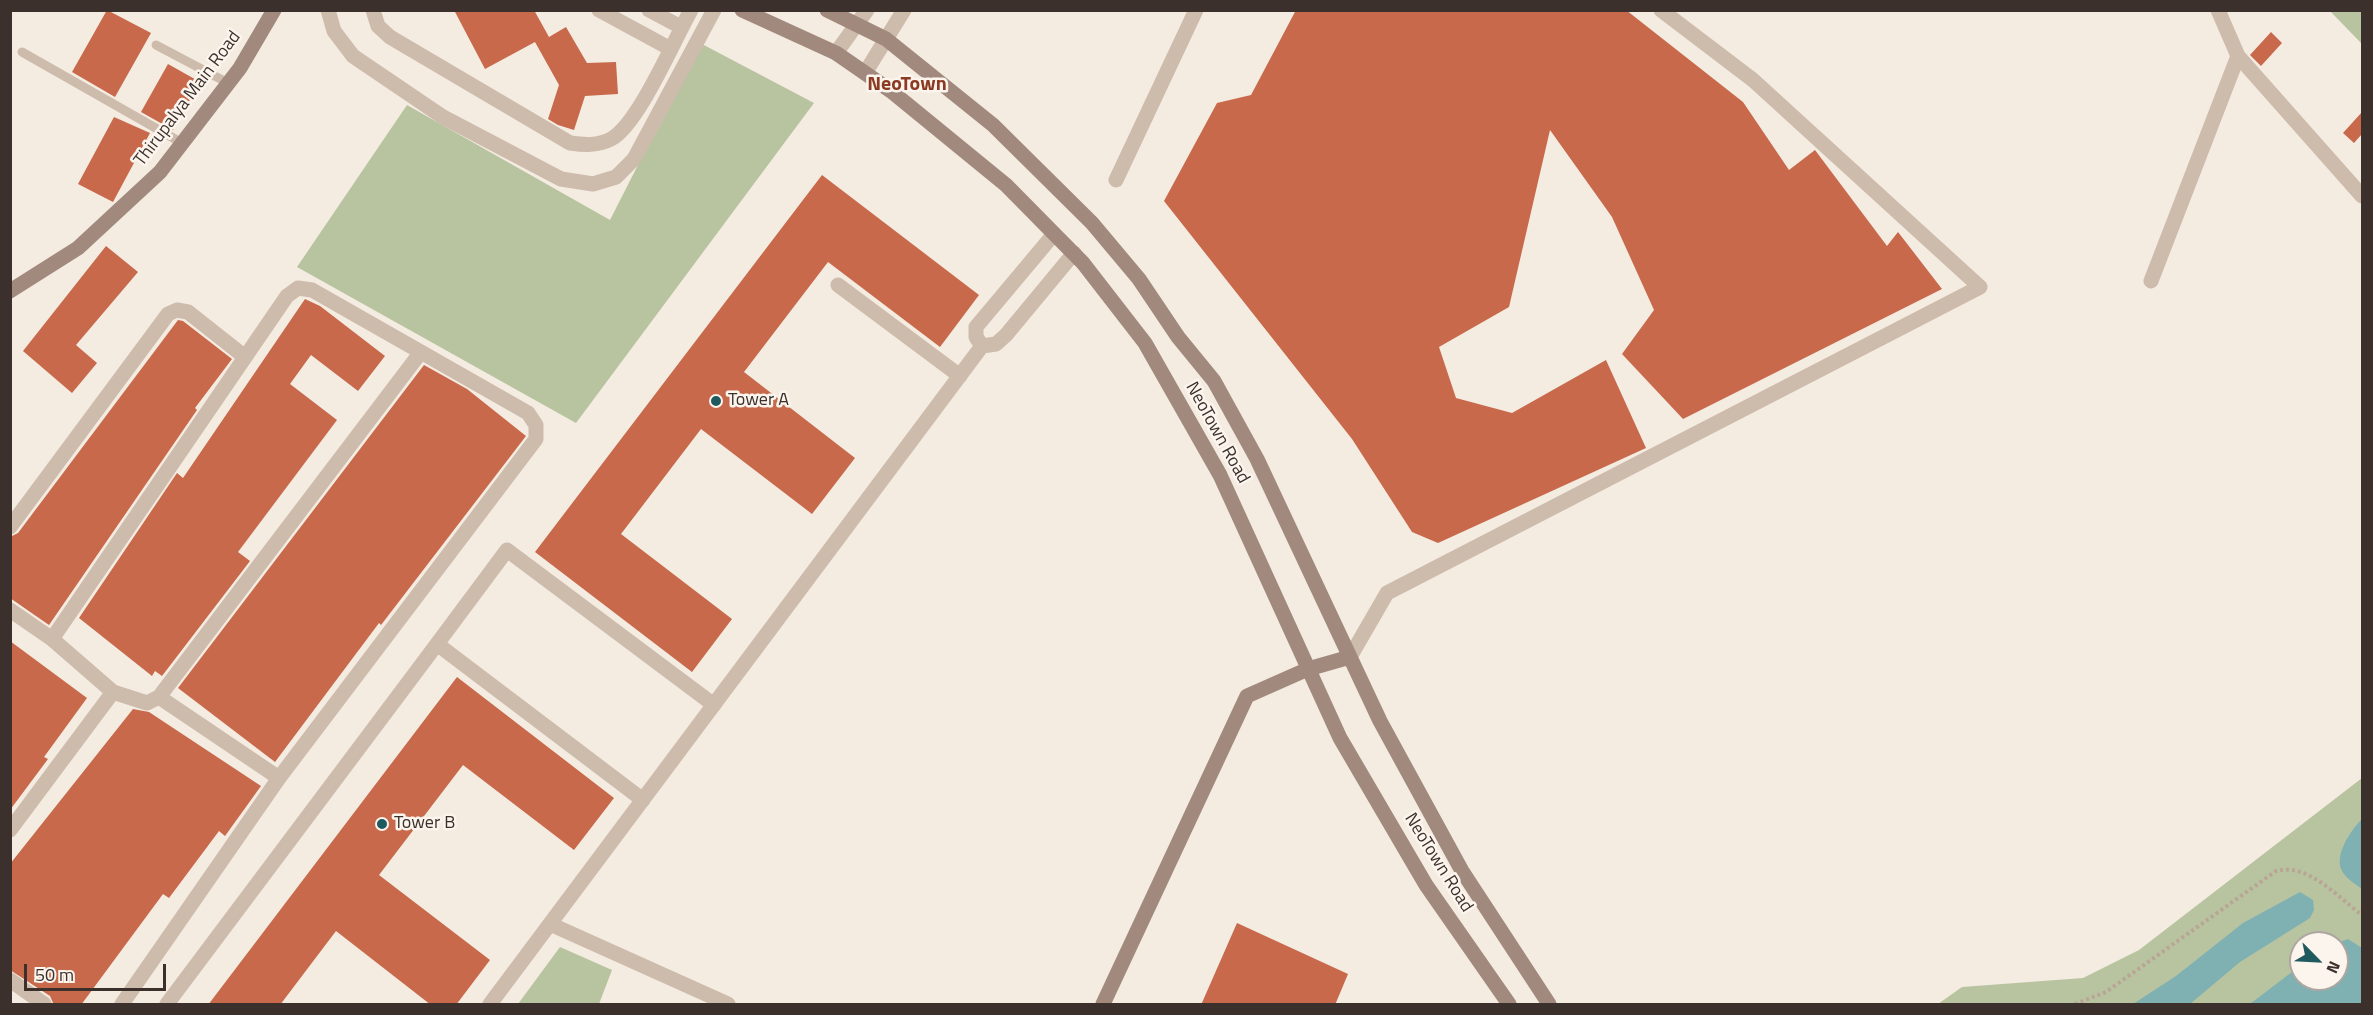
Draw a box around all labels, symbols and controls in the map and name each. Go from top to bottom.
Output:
street label: Thirupalya Main Road [130,27,246,171]
district label: NeoTown [867,73,947,97]
street label: NeoTown Road [1180,379,1254,487]
place label: Tower A [728,390,789,412]
marker: Tower A [709,394,723,408]
street label: NeoTown Road [1399,810,1477,916]
place label: Tower B [394,813,455,835]
marker: Tower B [375,817,389,831]
north arrow [2289,931,2349,991]
scale bar [27,952,170,990]
text: N [2320,958,2347,977]
text: 50 m [35,961,74,988]

